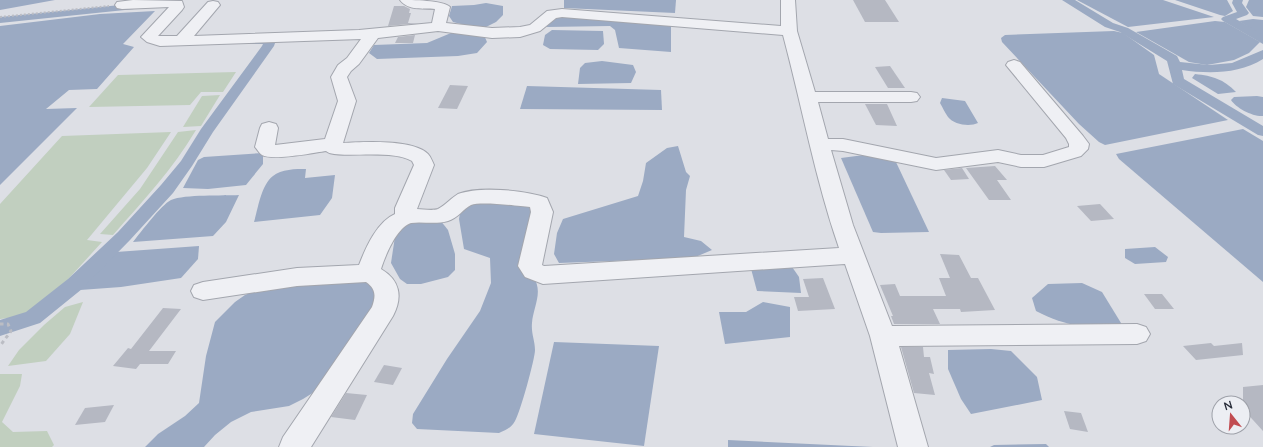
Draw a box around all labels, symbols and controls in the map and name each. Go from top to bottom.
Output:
north arrow [1211,395,1251,435]
text: N [1222,398,1234,412]

